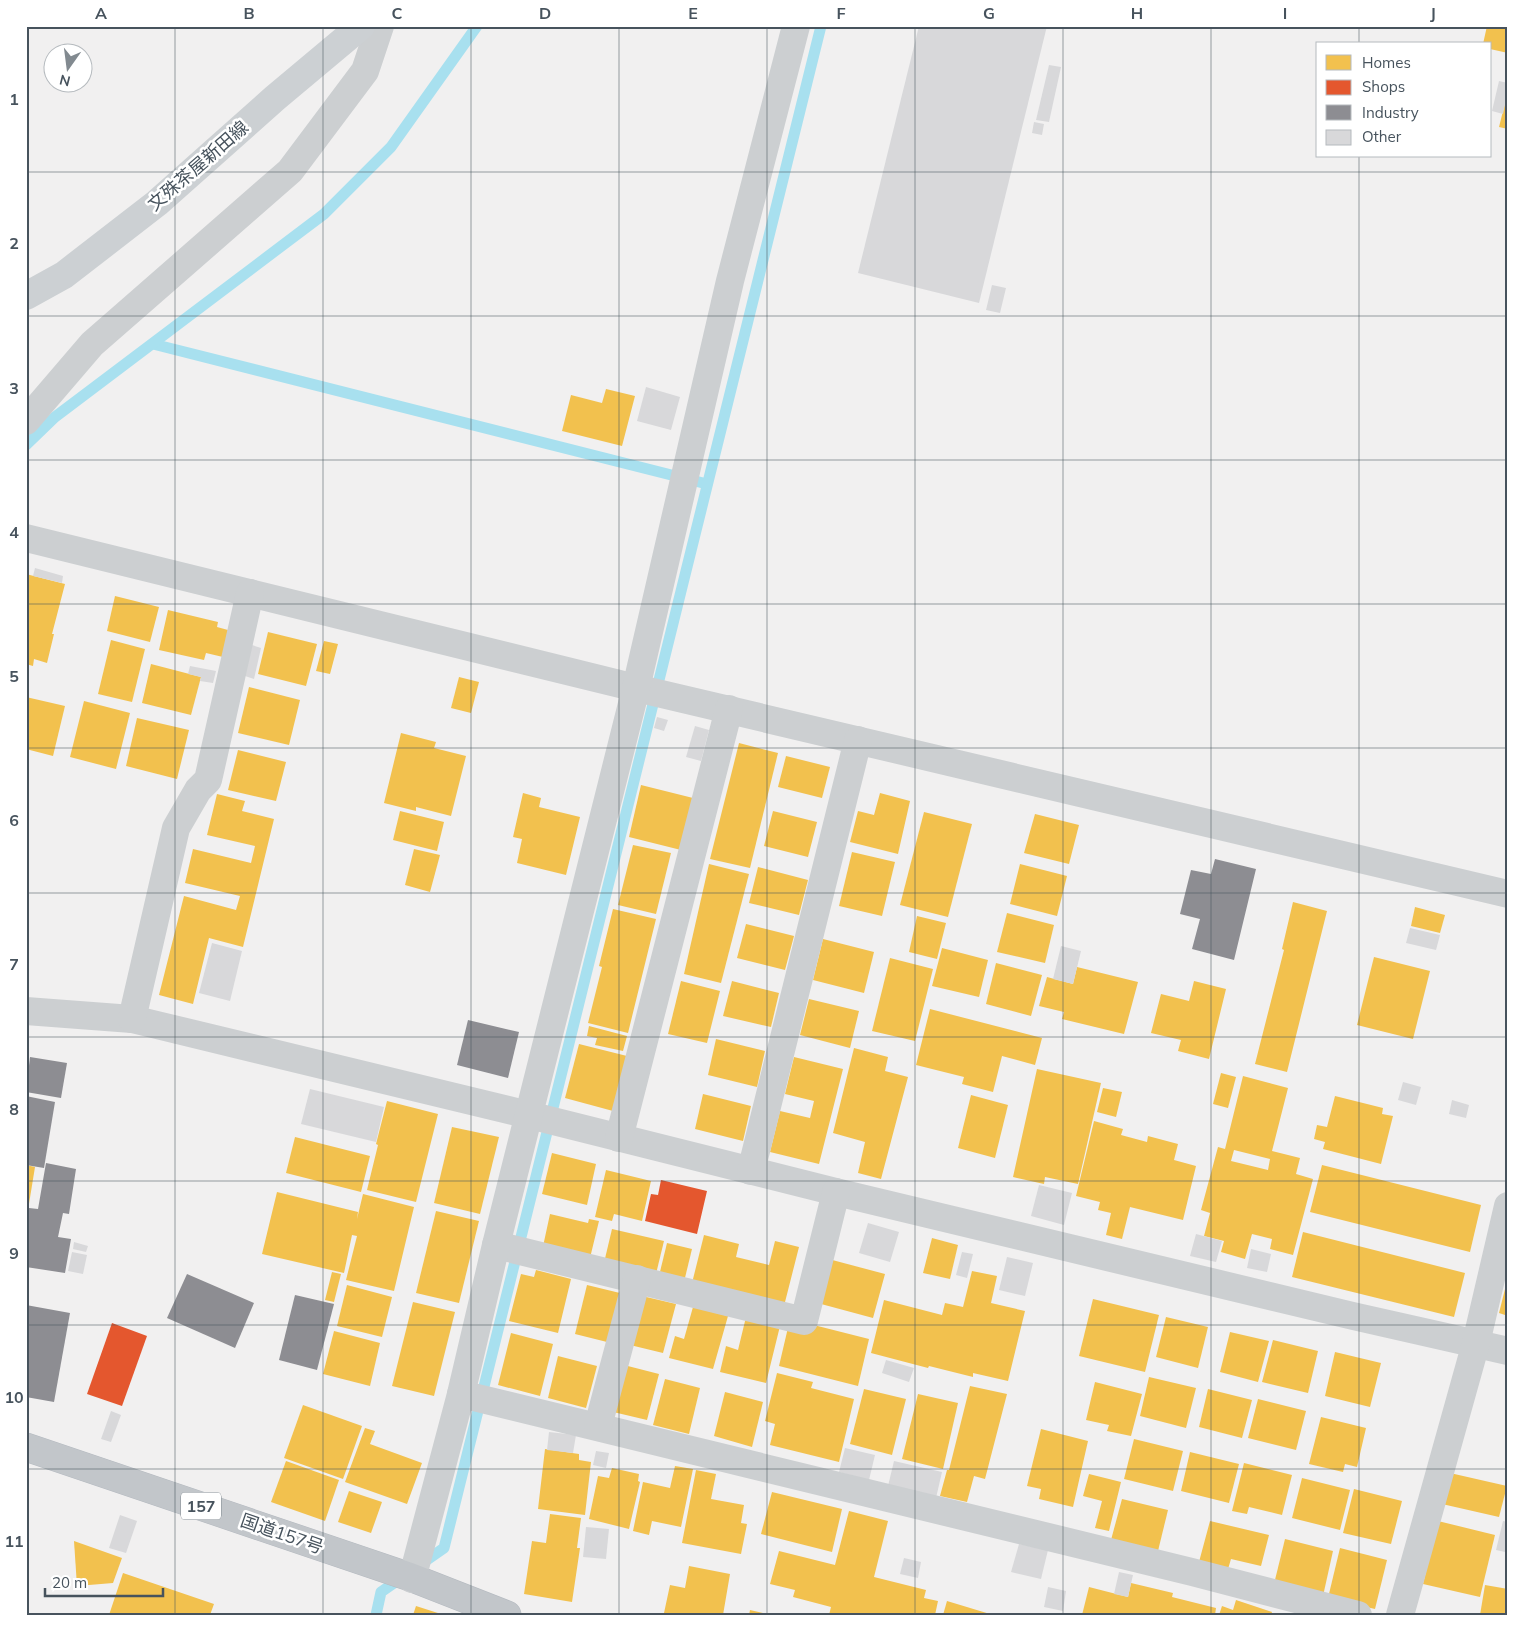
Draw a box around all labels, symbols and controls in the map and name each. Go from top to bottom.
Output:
text: A [95,3,107,23]
text: B [243,3,255,23]
text: C [392,3,403,23]
text: D [539,3,551,23]
text: E [688,3,698,23]
text: F [836,3,846,23]
text: G [983,3,995,23]
text: H [1131,3,1143,23]
text: I [1283,3,1287,23]
text: J [1430,3,1436,23]
north arrow [42,42,92,92]
legend [1316,42,1492,158]
text: Homes [1362,53,1411,72]
text: N [58,71,72,91]
text: Shops [1362,77,1405,96]
text: 1 [9,89,19,109]
text: Industry [1362,103,1419,122]
street label: 文殊茶屋新田線 [143,116,253,216]
text: Other [1362,127,1402,146]
text: 2 [9,233,19,253]
text: 3 [9,378,19,398]
text: 4 [9,522,19,542]
text: 5 [9,666,19,686]
text: 6 [9,810,19,830]
text: 7 [9,954,19,974]
text: 8 [9,1099,19,1119]
text: 9 [9,1243,19,1263]
text: 10 [4,1387,24,1407]
road number: 157 [181,1492,221,1520]
street label: 国道157号 [238,1509,327,1558]
text: 11 [4,1531,24,1551]
scale bar [45,1566,162,1598]
text: 20 m [52,1573,87,1592]

